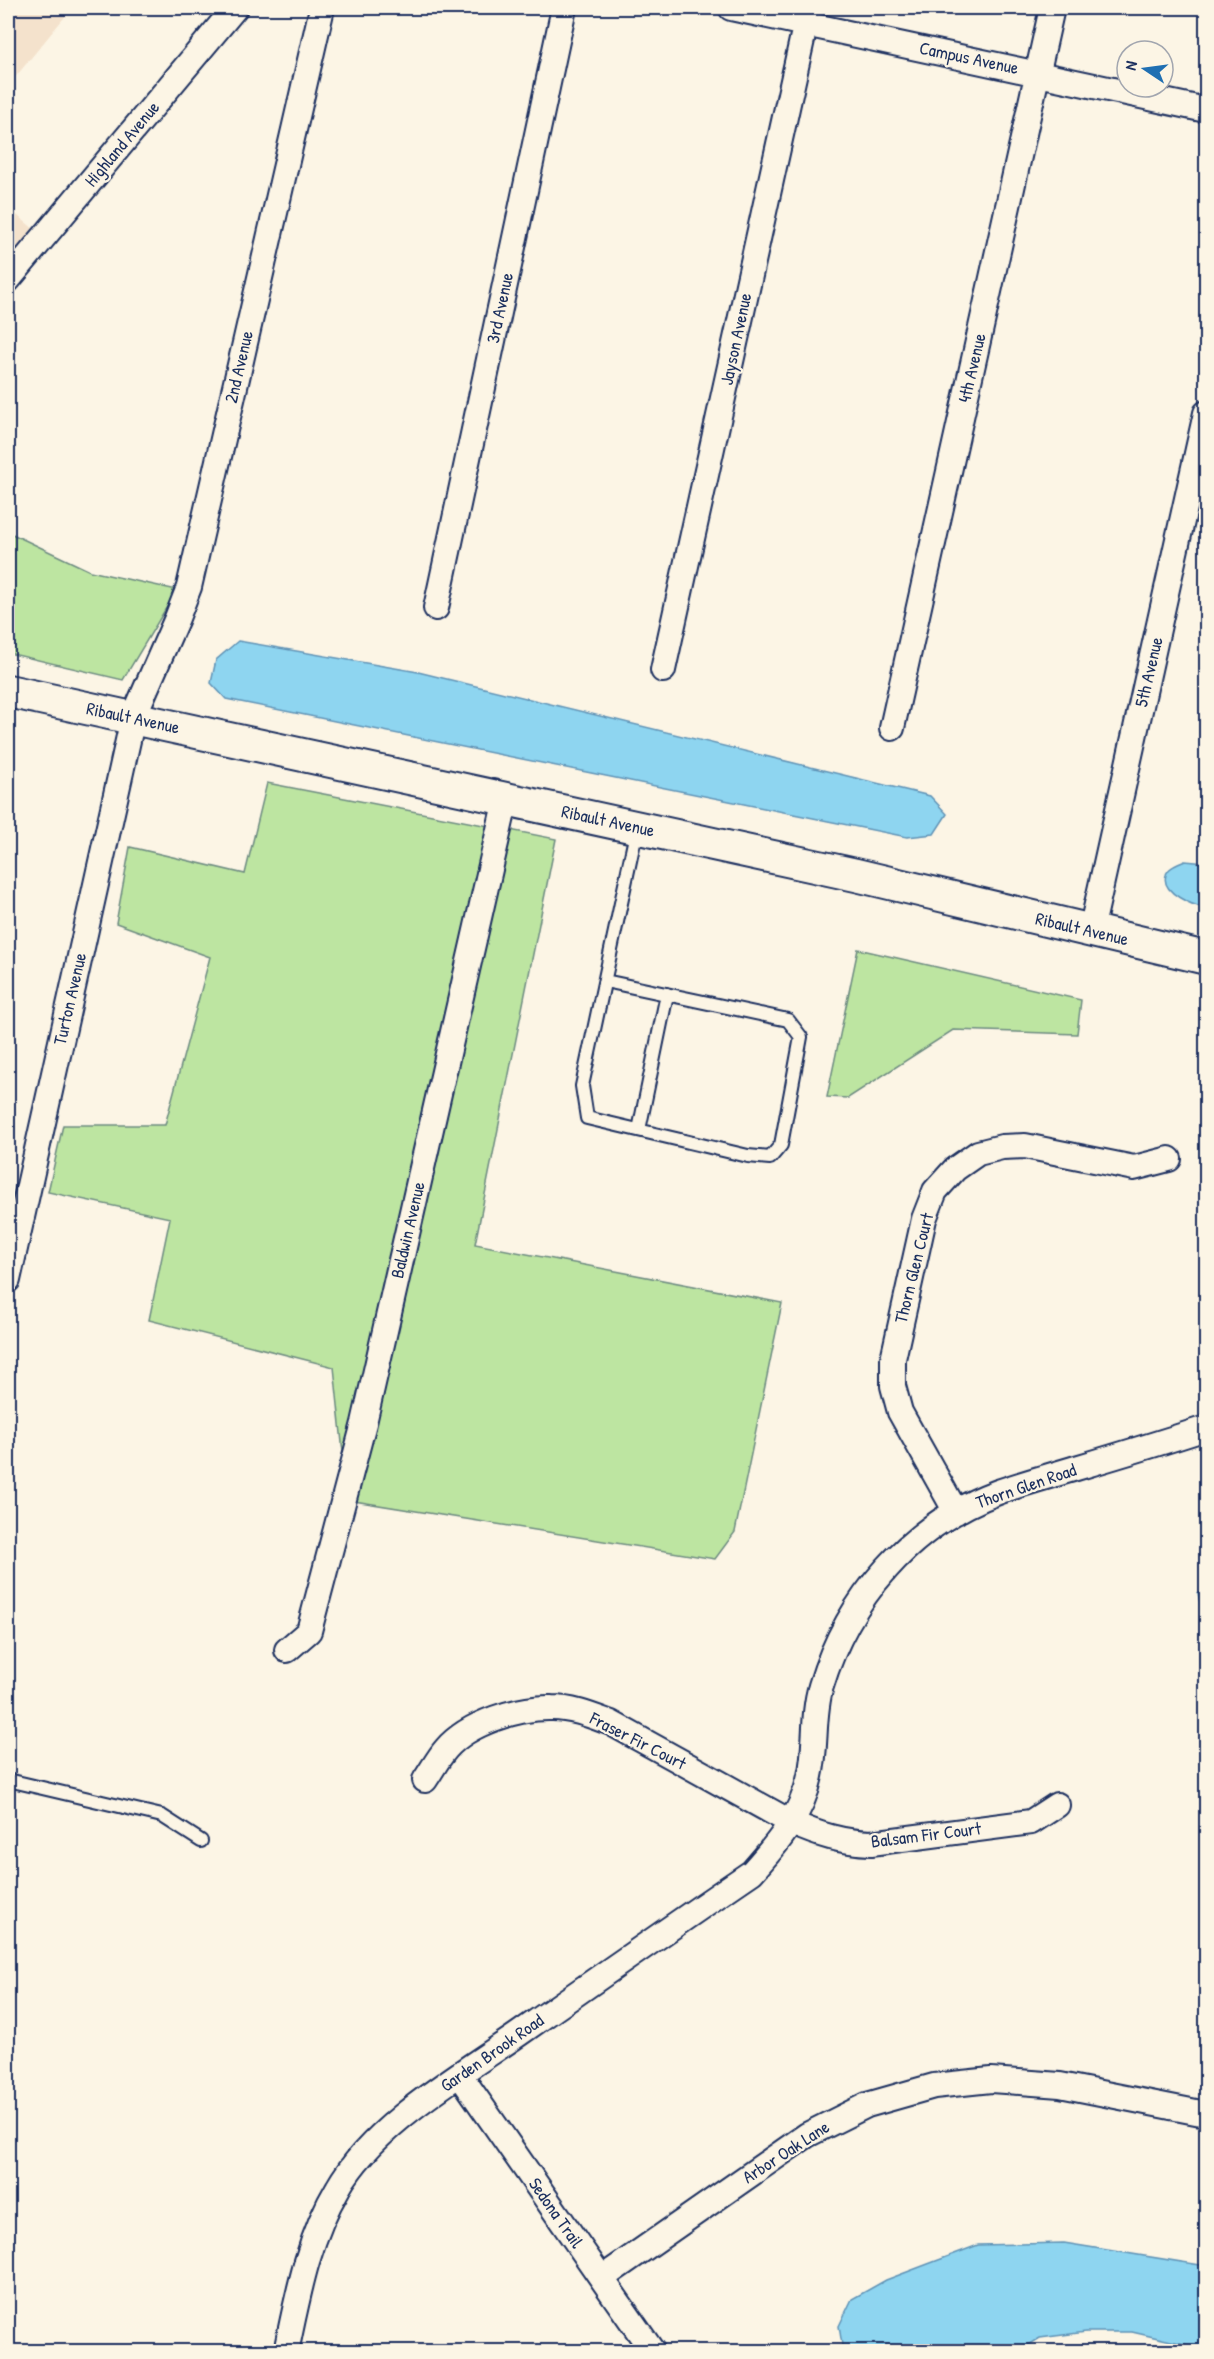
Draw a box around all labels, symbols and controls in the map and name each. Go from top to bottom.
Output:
street label: Campus Avenue [917,35,1021,80]
north arrow [1115,39,1175,99]
text: N [1119,59,1142,72]
street label: Highland Avenue [78,95,165,192]
street label: 3rd Avenue [480,270,519,346]
street label: Jayson Avenue [714,291,757,387]
street label: 2nd Avenue [218,328,259,405]
street label: 4th Avenue [951,331,992,405]
street label: 5th Avenue [1128,634,1169,709]
street label: Ribault Avenue [84,695,182,740]
street label: Ribault Avenue [559,798,657,843]
street label: Ribault Avenue [1033,906,1131,951]
street label: Turton Avenue [47,950,92,1047]
street label: Baldwin Avenue [384,1179,431,1281]
street label: Thorn Glen Court [888,1209,939,1326]
street label: Thorn Glen Road [972,1457,1079,1514]
street label: Fraser Fir Court [585,1705,691,1776]
street label: Balsam Fir Court [870,1815,983,1854]
street label: Garden Brook Road [435,2008,548,2097]
street label: Arbor Oak Lane [737,2114,834,2189]
street label: Sedona Trail [523,2173,590,2253]

